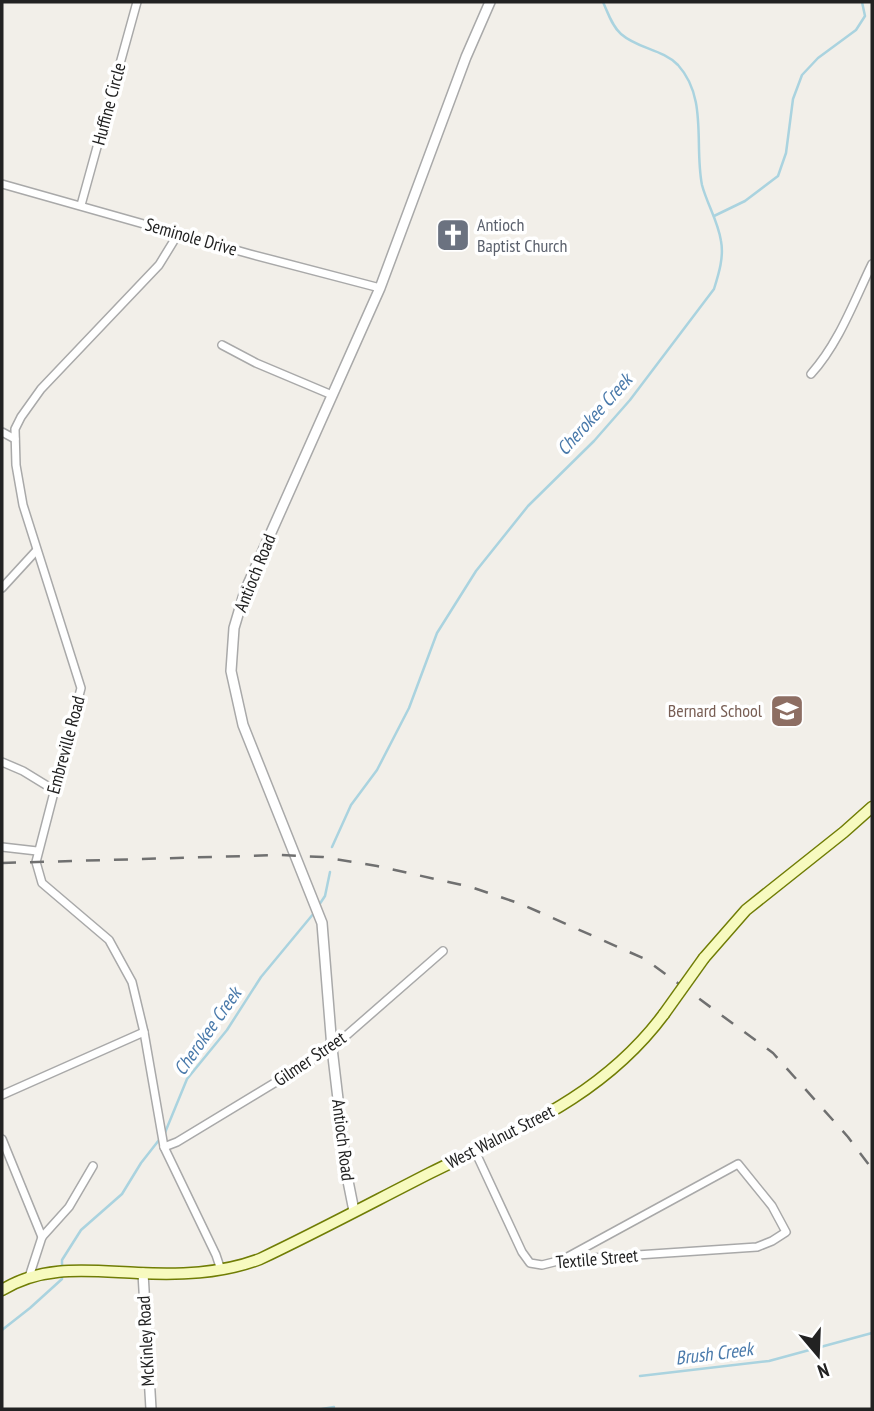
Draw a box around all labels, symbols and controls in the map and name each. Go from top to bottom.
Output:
street label: Huffine Circle [87,60,131,148]
street label: Seminole Drive [143,212,240,261]
place label: Antioch Baptist Church [477,213,567,257]
church icon: Antioch Baptist Church [434,216,472,254]
water label: Cherokee Creek [551,366,639,460]
street label: Antioch Road [229,531,281,615]
school or university icon: Bernard School [768,692,806,730]
street label: Embreville Road [41,693,90,796]
place label: Bernard School [668,699,763,722]
water label: Cherokee Creek [168,980,247,1080]
street label: Gilmer Street [269,1026,350,1091]
street label: Antioch Road [327,1098,360,1182]
street label: West Walnut Street [442,1099,558,1174]
street label: Textile Street [555,1243,639,1274]
street label: McKinley Road [132,1295,159,1387]
north arrow [783,1320,853,1390]
water label: Brush Creek [674,1336,757,1370]
text: N [815,1358,832,1384]

